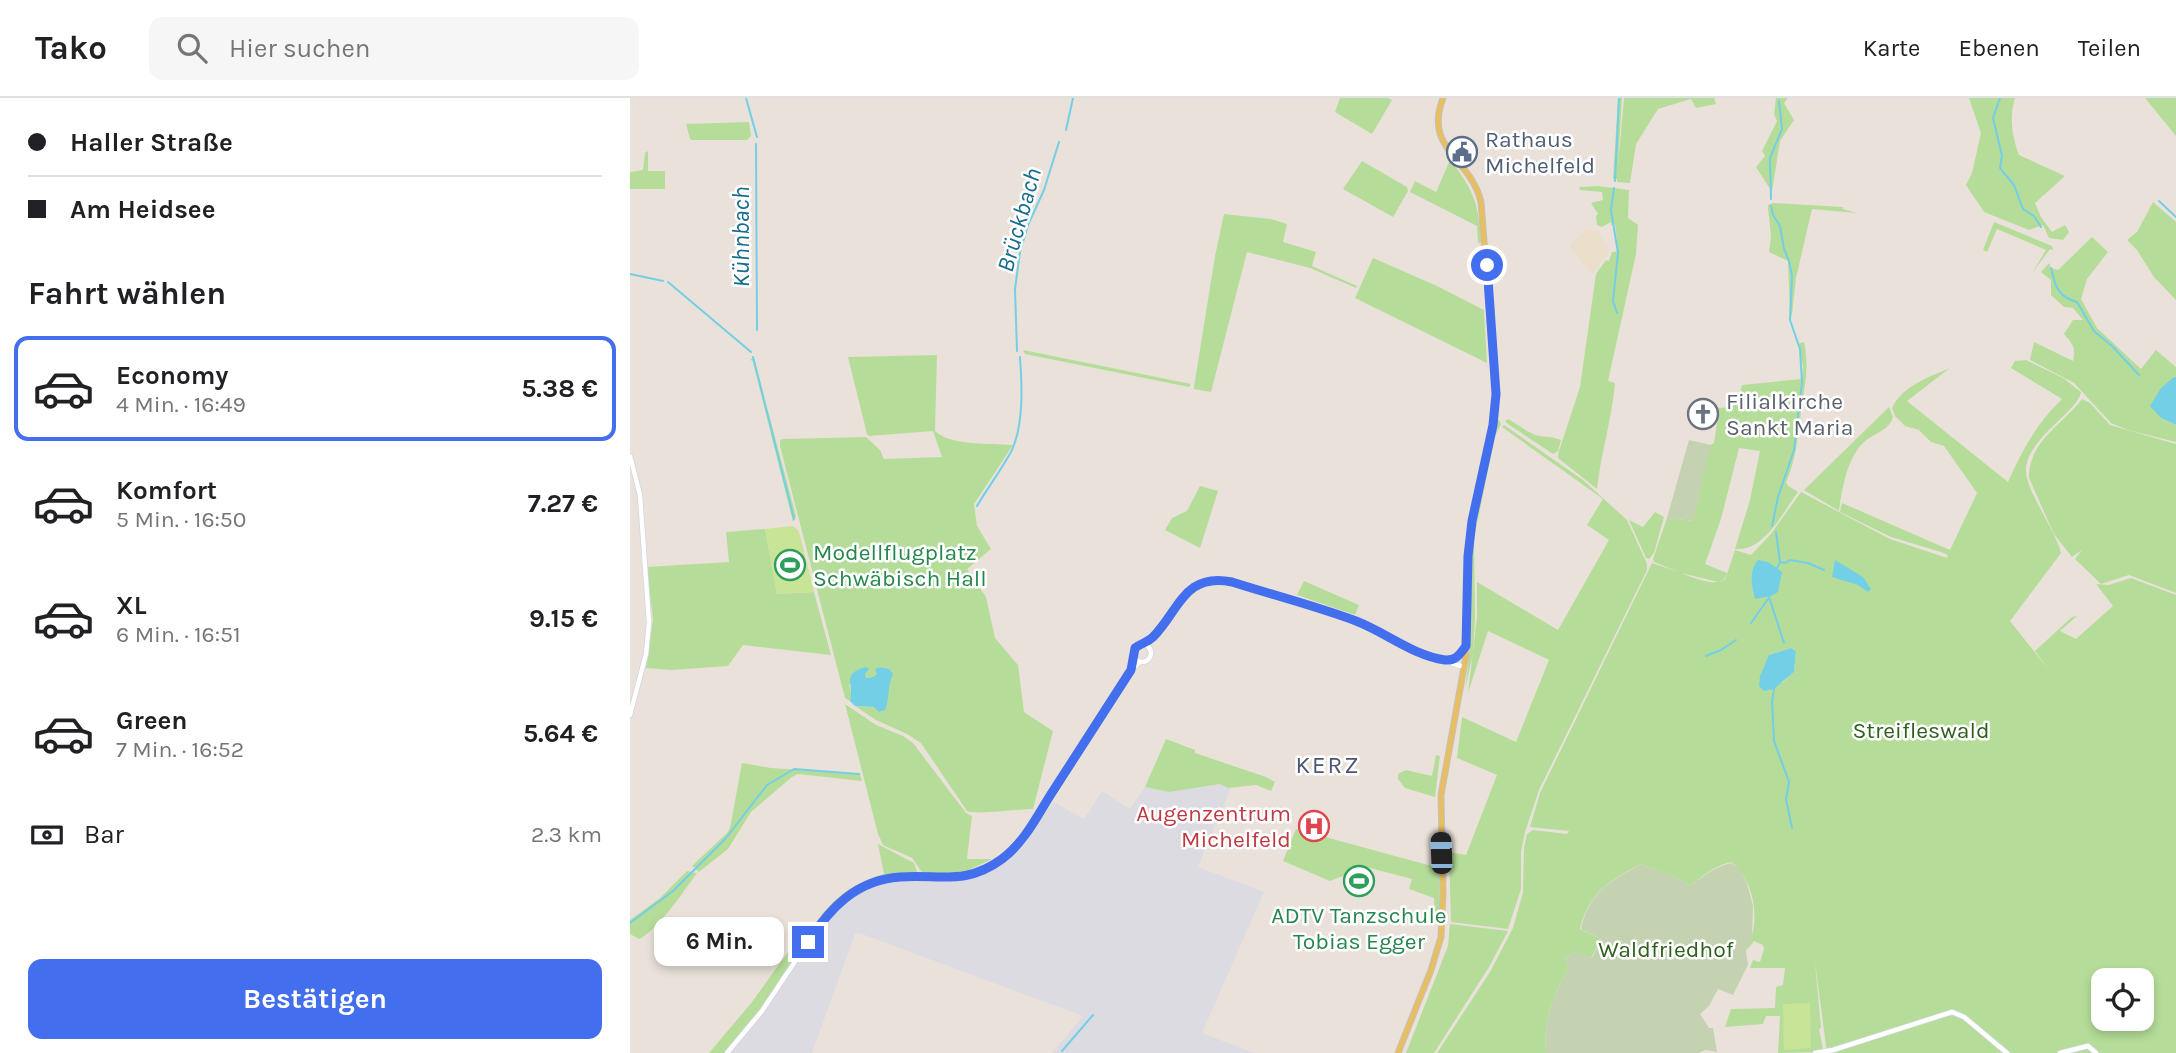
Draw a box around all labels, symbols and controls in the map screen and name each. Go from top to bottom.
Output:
search box [149,17,639,80]
text: Tako [35,29,107,67]
icon: search [173,29,211,67]
text: Hier suchen [229,33,371,64]
text: Karte [1863,34,1920,62]
text: Ebenen [1958,34,2040,62]
text: Teilen [2078,34,2141,62]
place label: Rathaus Michelfeld [1485,126,1595,179]
text: Haller Straße [70,127,233,158]
public building icon: Rathaus Michelfeld [1445,135,1479,169]
water label: Brückbach [991,165,1047,275]
water label: Kühnbach [727,186,755,288]
text: Am Heidsee [70,194,215,225]
route start [1471,249,1503,281]
text: Fahrt wählen [28,275,226,312]
icon: car [32,357,95,420]
text: Economy [116,360,228,391]
text: 5.38 € [521,373,598,404]
place label: Filialkirche Sankt Maria [1726,388,1854,441]
text: 4 Min. · 16:49 [116,391,246,418]
church icon: Filialkirche Sankt Maria [1686,397,1720,431]
icon: car [32,472,95,535]
text: Komfort [116,475,217,506]
text: 7.27 € [528,488,598,519]
text: 5 Min. · 16:50 [116,506,247,533]
place label: Modellflugplatz Schwäbisch Hall [813,539,987,592]
sports icon: Modellflugplatz Schwäbisch Hall [773,548,807,582]
icon: car [32,587,95,650]
text: XL [116,590,147,621]
text: 9.15 € [529,603,598,634]
text: 6 Min. · 16:51 [116,621,241,648]
icon: car [32,702,95,765]
text: Green [116,705,188,736]
park label: Streifleswald [1852,717,1990,744]
text: 5.64 € [523,718,598,749]
text: 7 Min. · 16:52 [116,736,244,763]
district label: KERZ [1296,751,1360,779]
place label: Augenzentrum Michelfeld [1136,800,1291,853]
hospital icon: Augenzentrum Michelfeld [1297,809,1331,843]
icon: cash [28,816,66,854]
text: Bar [84,819,124,850]
text: 2.3 km [531,821,602,848]
car [1430,832,1453,874]
sports icon: ADTV Tanzschule Tobias Egger [1342,864,1376,898]
place label: ADTV Tanzschule Tobias Egger [1271,902,1447,955]
callout: 6 Min. [654,918,784,966]
route end [792,926,824,958]
text: 6 Min. [686,928,752,955]
park label: Waldfriedhof [1598,936,1734,963]
button: Bestätigen [28,959,602,1039]
map controls [2091,968,2154,1031]
button: locate [2091,968,2154,1031]

